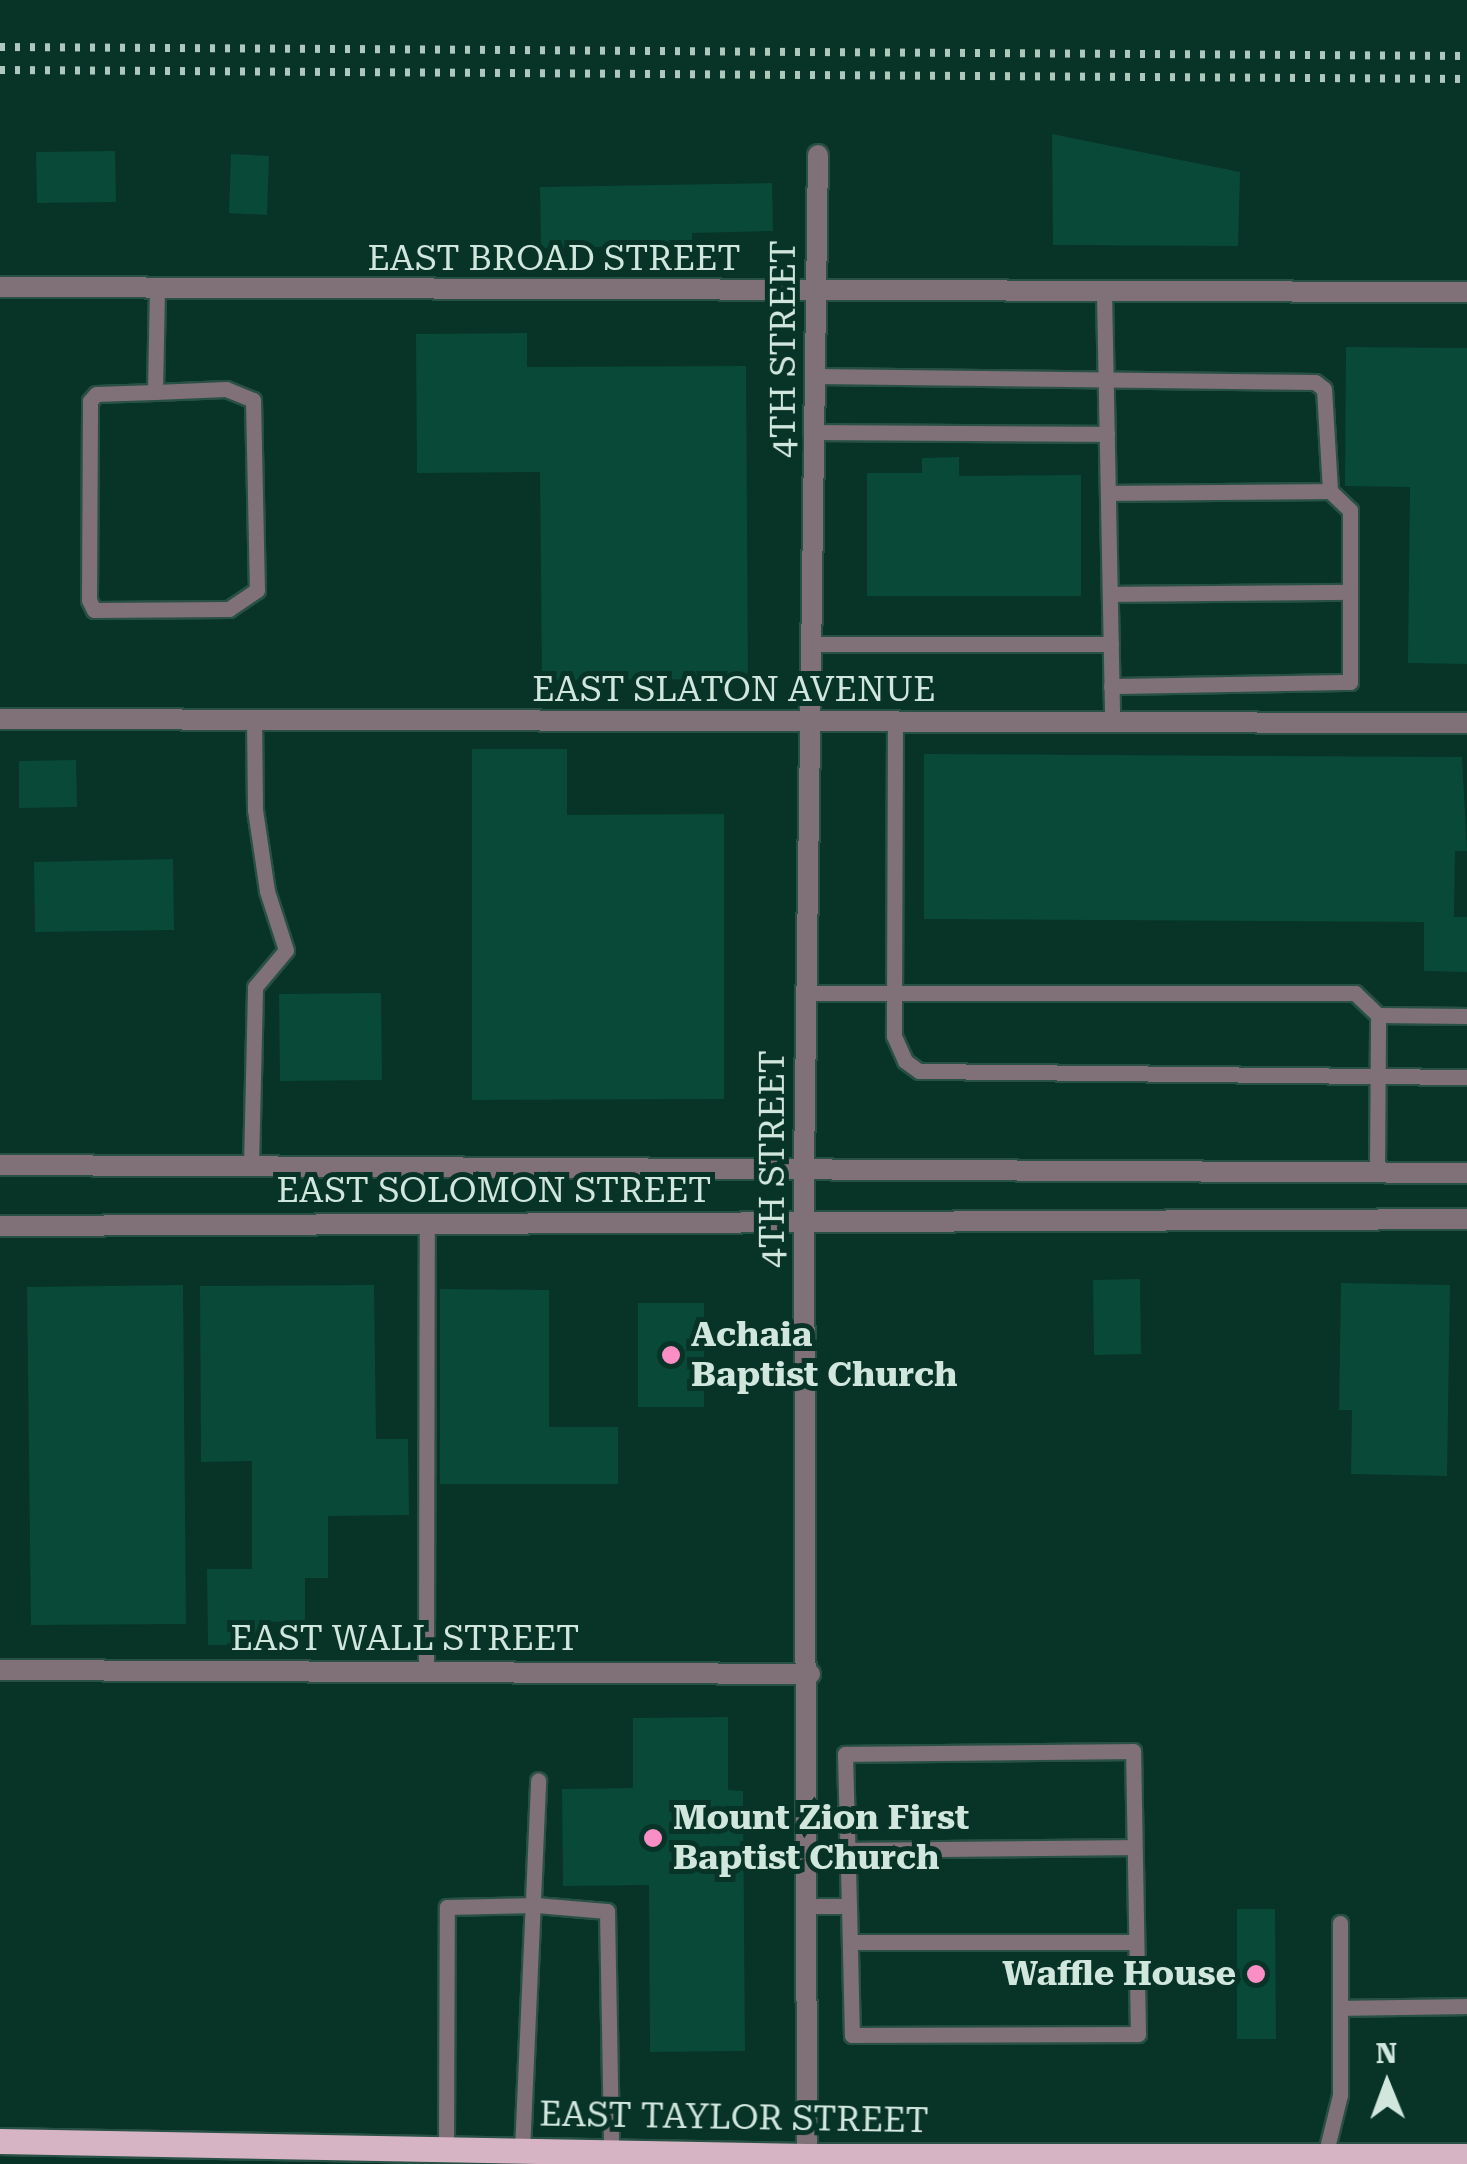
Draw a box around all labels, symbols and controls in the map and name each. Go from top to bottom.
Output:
street label: EAST BROAD STREET [367,238,741,280]
street label: 4TH STREET [763,240,805,458]
street label: EAST SLATON AVENUE [532,669,936,711]
street label: 4TH STREET [752,1050,794,1268]
street label: EAST SOLOMON STREET [277,1170,711,1212]
place label: Achaia Baptist Church [691,1314,957,1396]
marker: Achaia Baptist Church [660,1344,682,1366]
street label: EAST WALL STREET [231,1618,579,1660]
place label: Mount Zion First Baptist Church [673,1797,969,1879]
marker: Mount Zion First Baptist Church [642,1827,664,1849]
place label: Waffle House [1002,1953,1236,1995]
marker: Waffle House [1245,1963,1267,1985]
north arrow [1337,2034,1437,2134]
text: N [1375,2037,1398,2070]
street label: EAST TAYLOR STREET [539,2094,929,2142]

